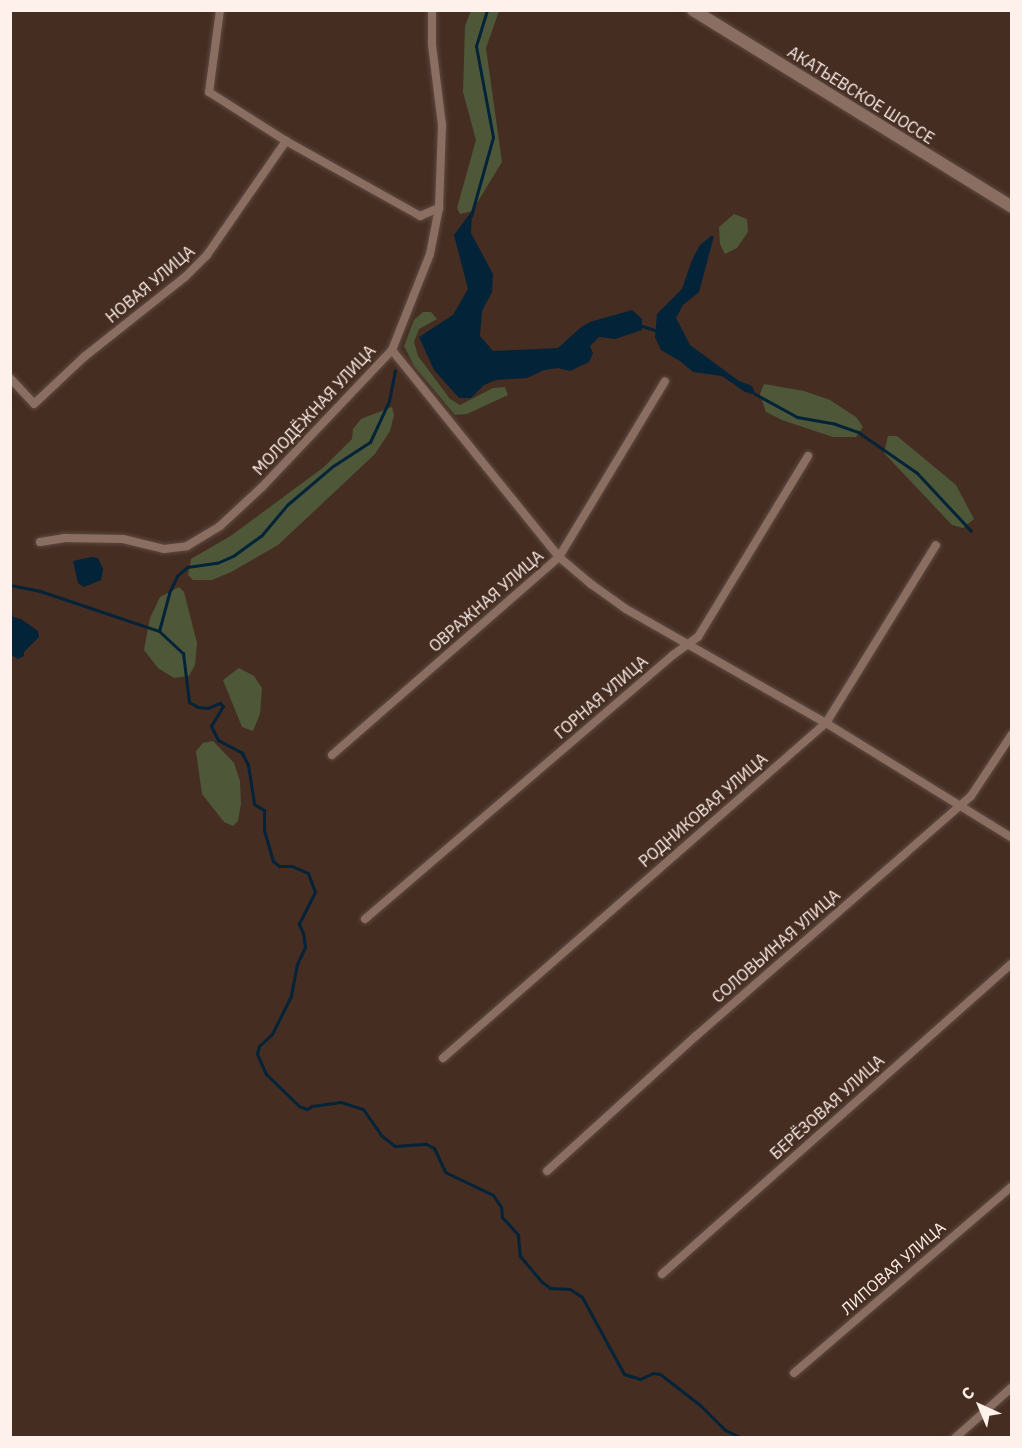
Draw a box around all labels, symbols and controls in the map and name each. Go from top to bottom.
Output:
street label: АКАТЬЕВСКОЕ ШОССЕ [784,42,938,148]
street label: НОВАЯ УЛИЦА [102,241,198,327]
street label: МОЛОДЁЖНАЯ УЛИЦА [249,341,379,479]
street label: ОВРАЖНАЯ УЛИЦА [425,546,547,656]
street label: ГОРНАЯ УЛИЦА [551,651,651,743]
street label: РОДНИКОВАЯ УЛИЦА [635,749,771,871]
street label: СОЛОВЬИНАЯ УЛИЦА [708,885,844,1007]
street label: БЕРЁЗОВАЯ УЛИЦА [766,1051,888,1163]
street label: ЛИПОВАЯ УЛИЦА [837,1217,949,1319]
north arrow [950,1376,1010,1436]
text: С [957,1382,978,1404]

